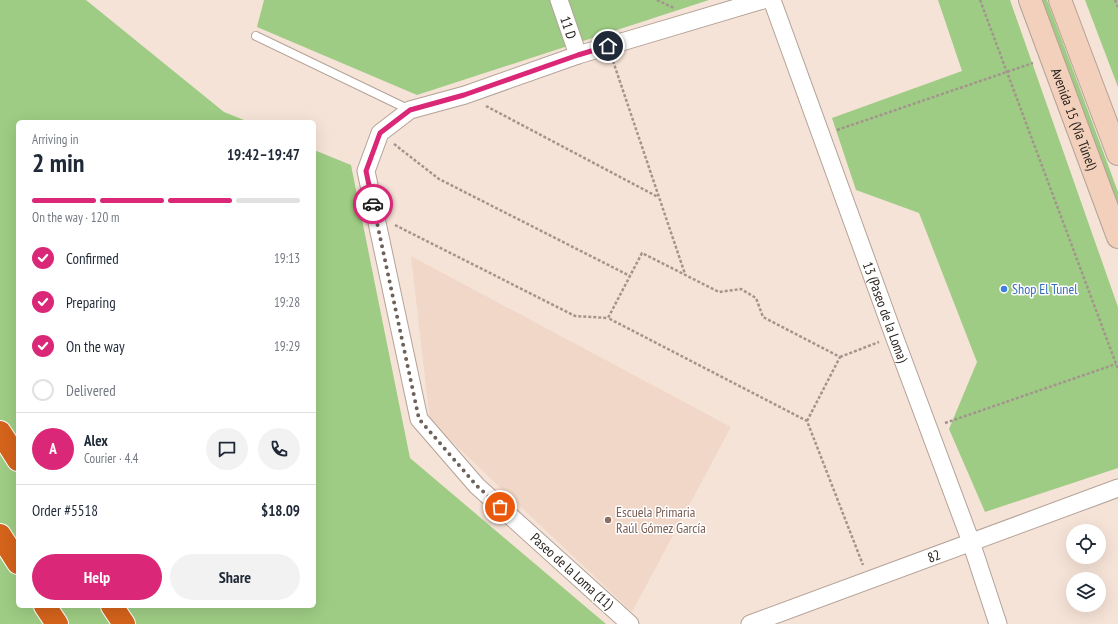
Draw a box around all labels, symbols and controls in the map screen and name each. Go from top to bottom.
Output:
street label: 11 D [556,14,581,41]
pin [591,29,625,63]
icon: home [597,35,619,57]
street label: Avenida 15 (Vía Túnel) [1047,66,1102,173]
text: Arriving in [32,131,79,148]
text: 19:42–19:47 [227,145,300,164]
text: 2 min [32,146,85,179]
courier [353,184,393,224]
icon: car [362,193,384,215]
text: On the way · 120 m [32,209,119,226]
icon: check [32,247,54,269]
text: Confirmed [66,249,119,268]
text: 19:13 [274,250,300,267]
street label: 13 (Paseo de la Loma) [859,259,912,366]
place label: Shop El Tunel [1012,280,1078,298]
marker: Shop El Tunel [999,284,1009,294]
icon: check [32,291,54,313]
text: Preparing [66,293,116,312]
text: 19:28 [274,294,300,311]
icon: check [32,335,54,357]
text: On the way [66,337,125,356]
text: 19:29 [274,338,300,355]
text: Delivered [66,381,116,400]
button: chat [206,428,248,470]
button: phone [258,428,300,470]
text: Alex [84,431,108,450]
text: A [49,439,57,458]
text: Courier · 4.4 [84,450,138,467]
pin [483,490,517,524]
icon: bag [489,496,511,518]
text: Order #5518 [32,501,98,520]
text: $18.09 [261,501,300,520]
place label: Escuela Primaria Raúl Gómez García [616,503,706,537]
marker: Escuela Primaria Raúl Gómez García [603,515,613,525]
map controls [1066,524,1106,612]
button: locate [1066,524,1106,564]
street label: Paseo de la Loma (11) [527,529,618,614]
street label: 82 [925,545,943,567]
button: Help [32,554,162,600]
button: Share [170,554,300,600]
button: layers [1066,572,1106,612]

